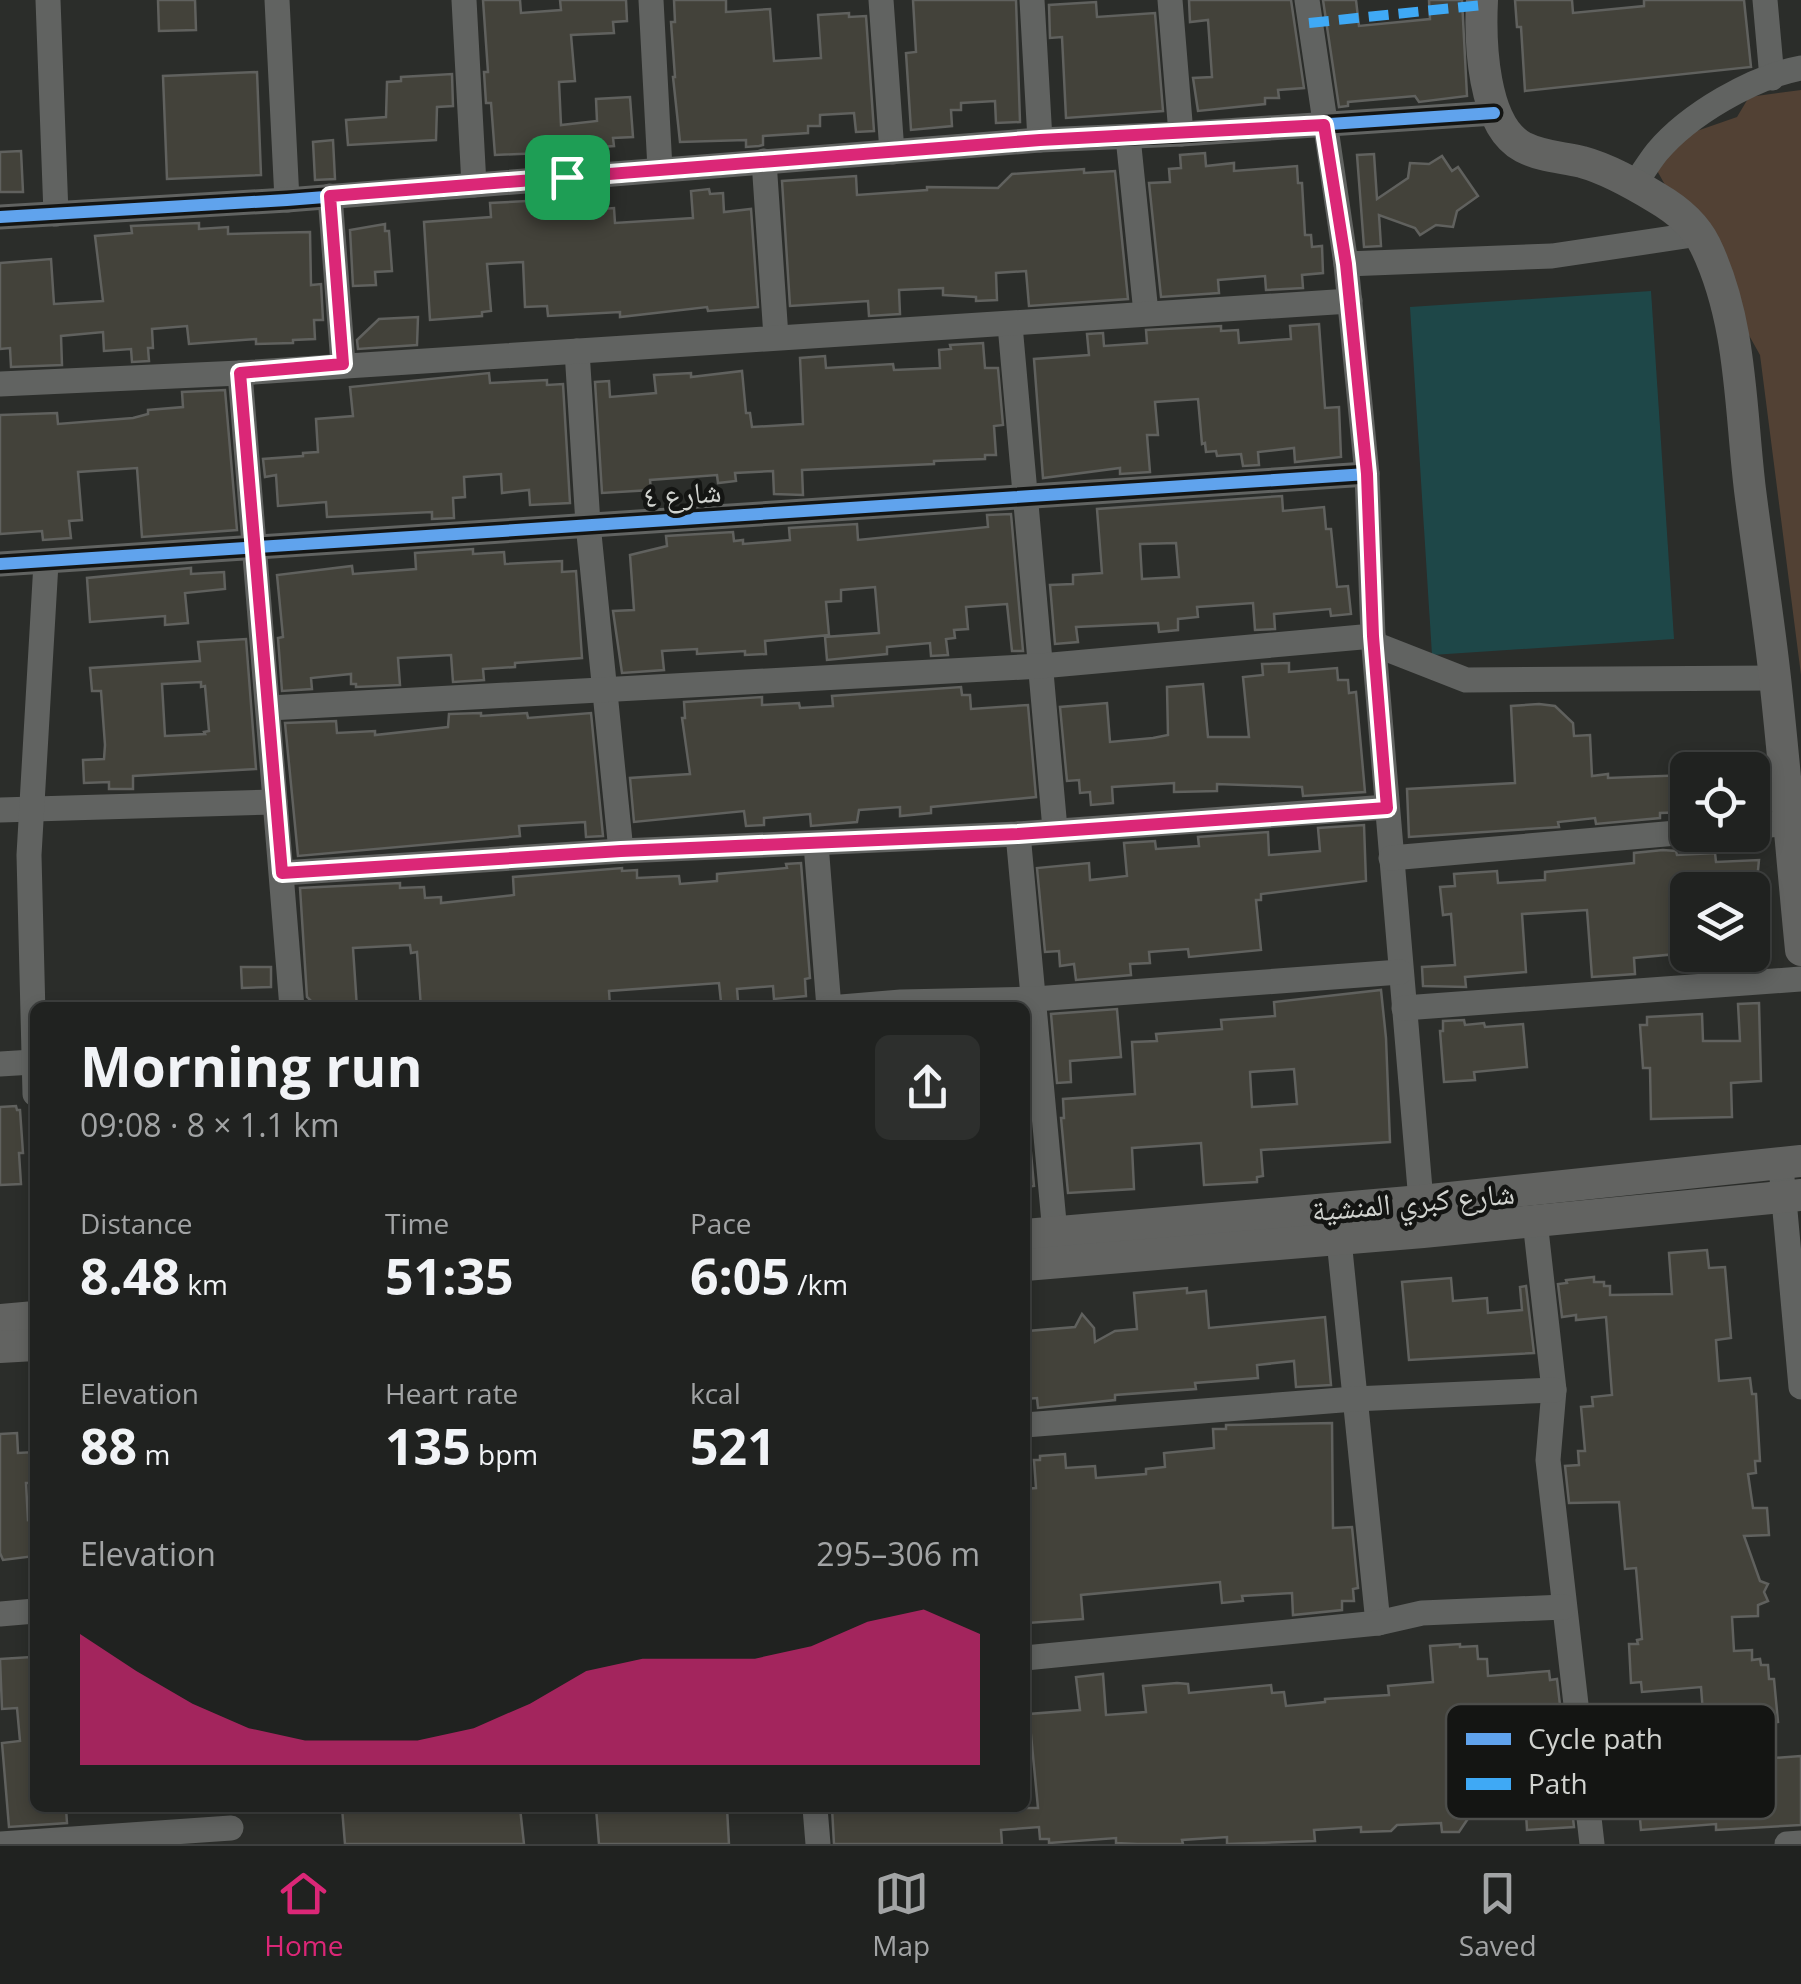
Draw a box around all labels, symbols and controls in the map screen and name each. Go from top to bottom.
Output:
pin [525,135,610,220]
icon: arrive [540,150,595,205]
street label: شارع ٤ [642,470,722,516]
map controls [1670,752,1770,972]
button: locate [1670,752,1770,852]
button: layers [1670,872,1770,972]
text: Morning run [80,1028,423,1103]
button: share [875,1035,980,1140]
text: 09:08 · 8 × 1.1 km [80,1103,340,1146]
street label: شارع كبري المنشية [1310,1172,1516,1235]
text: Distance [80,1204,193,1242]
text: Time [385,1204,449,1242]
text: Pace [690,1204,752,1242]
text: 8.48 [80,1242,180,1310]
text: 51:35 [385,1242,514,1310]
text: 6:05 [690,1242,790,1310]
text: km [180,1265,228,1303]
text: /km [790,1265,848,1303]
text: Elevation [80,1374,199,1412]
text: Heart rate [385,1374,518,1412]
text: kcal [690,1374,741,1412]
text: 88 [80,1412,137,1480]
text: 135 [385,1412,471,1480]
text: 521 [690,1412,776,1480]
text: m [137,1435,170,1473]
text: bpm [471,1435,538,1473]
text: Elevation [80,1532,216,1575]
text: 295–306 m [816,1532,980,1575]
legend [1446,1704,1776,1819]
text: Cycle path [1528,1719,1663,1757]
text: Path [1528,1764,1588,1802]
tab: Home [264,1866,344,1964]
tab: Map [872,1866,930,1964]
tab: Saved [1459,1866,1537,1964]

